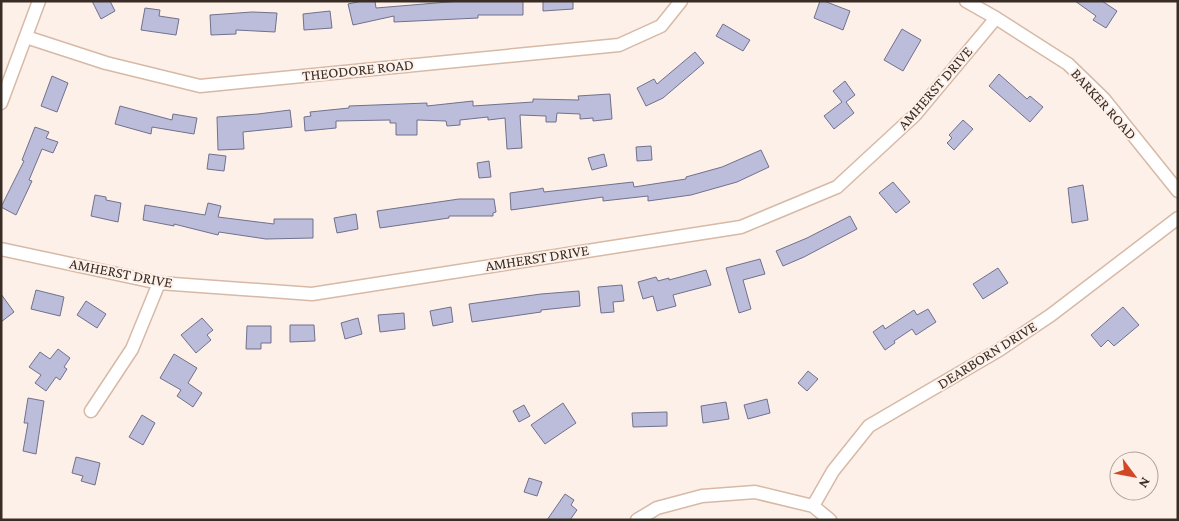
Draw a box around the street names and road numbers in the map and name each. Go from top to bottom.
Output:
street label: AMHERST DRIVE [895,43,975,133]
street label: THEODORE ROAD [301,56,415,84]
street label: BARKER ROAD [1068,65,1140,143]
street label: AMHERST DRIVE [484,242,590,274]
street label: AMHERST DRIVE [68,255,174,291]
street label: DEARBORN DRIVE [935,318,1039,392]

